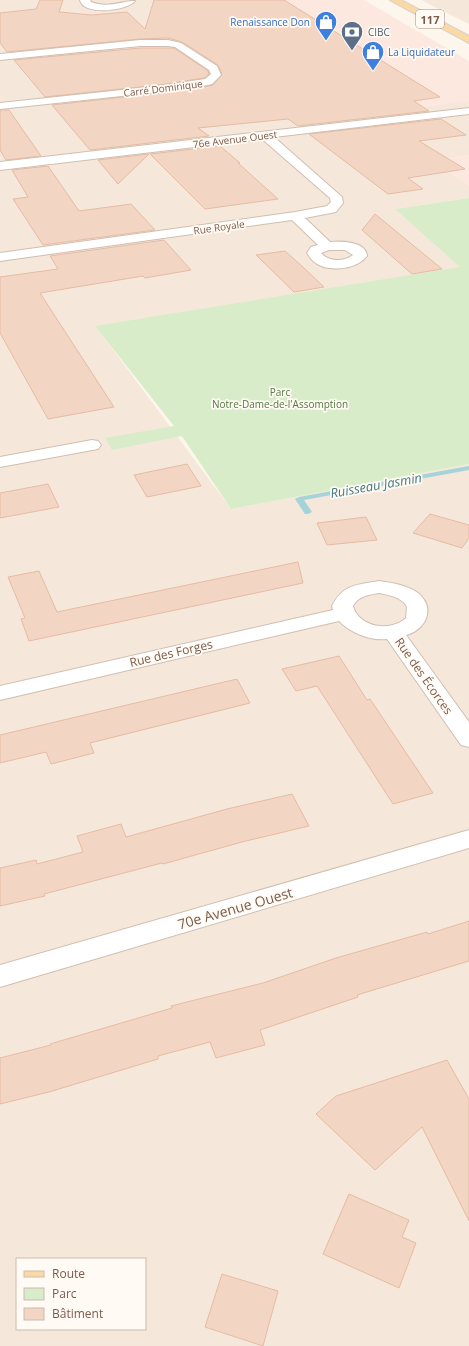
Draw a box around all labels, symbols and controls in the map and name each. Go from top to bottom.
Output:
shop icon: Renaissance Don [313,9,339,42]
road number: 117 [416,10,444,28]
place label: Renaissance Don [230,15,310,29]
bank icon: CIBC [339,19,365,52]
place label: CIBC [368,25,390,39]
shop icon: La Liquidateur [360,39,386,72]
place label: La Liquidateur [388,45,455,59]
street label: Carré Dominique [123,76,204,100]
street label: 76e Avenue Ouest [192,127,278,151]
street label: Rue Royale [193,216,246,238]
park label: Parc Notre-Dame-de-l'Assomption [212,385,348,411]
water label: Ruisseau Jasmin [329,468,423,502]
street label: Rue des Écorces [391,634,457,718]
street label: Rue des Forges [128,635,215,671]
street label: 70e Avenue Ouest [175,882,295,934]
legend [16,1258,146,1330]
text: Route [52,1265,85,1282]
text: Parc [52,1285,77,1302]
text: Bâtiment [52,1305,103,1322]

